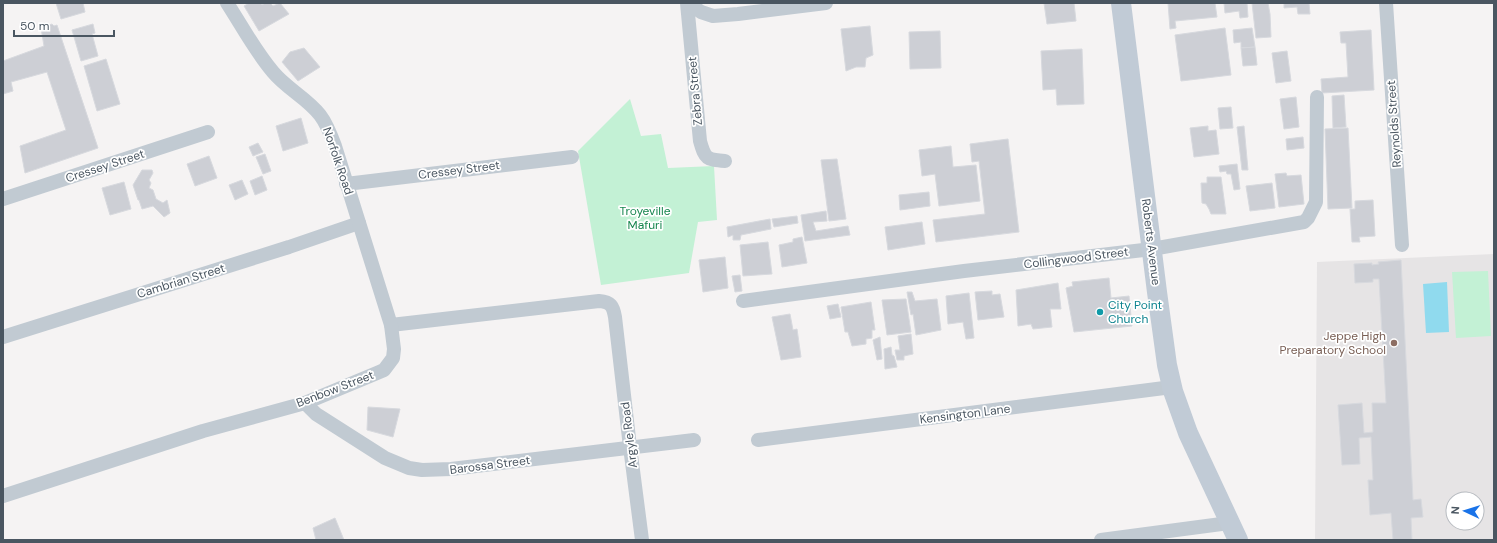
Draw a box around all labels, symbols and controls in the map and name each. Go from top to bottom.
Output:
scale bar [14,12,114,38]
text: 50 m [20,18,49,34]
street label: Zebra Street [684,56,706,126]
street label: Reynolds Street [1383,80,1405,168]
street label: Norfolk Road [319,125,357,197]
street label: Cressey Street [63,146,147,186]
street label: Cressey Street [417,157,501,183]
street label: Roberts Avenue [1138,198,1164,287]
park label: Troyeville Mafuri [620,203,671,233]
street label: Collingwood Street [1023,244,1130,272]
street label: Cambrian Street [135,260,227,302]
place label: City Point Church [1108,297,1163,327]
marker: City Point Church [1095,307,1105,317]
place label: Jeppe High Preparatory School [1280,328,1386,358]
marker: Jeppe High Preparatory School [1389,338,1399,348]
street label: Benbow Street [294,367,376,411]
street label: Kensington Lane [919,400,1011,427]
street label: Argyle Road [617,401,641,469]
street label: Barossa Street [449,452,531,478]
north arrow [1445,491,1485,531]
text: N [1448,506,1462,515]

